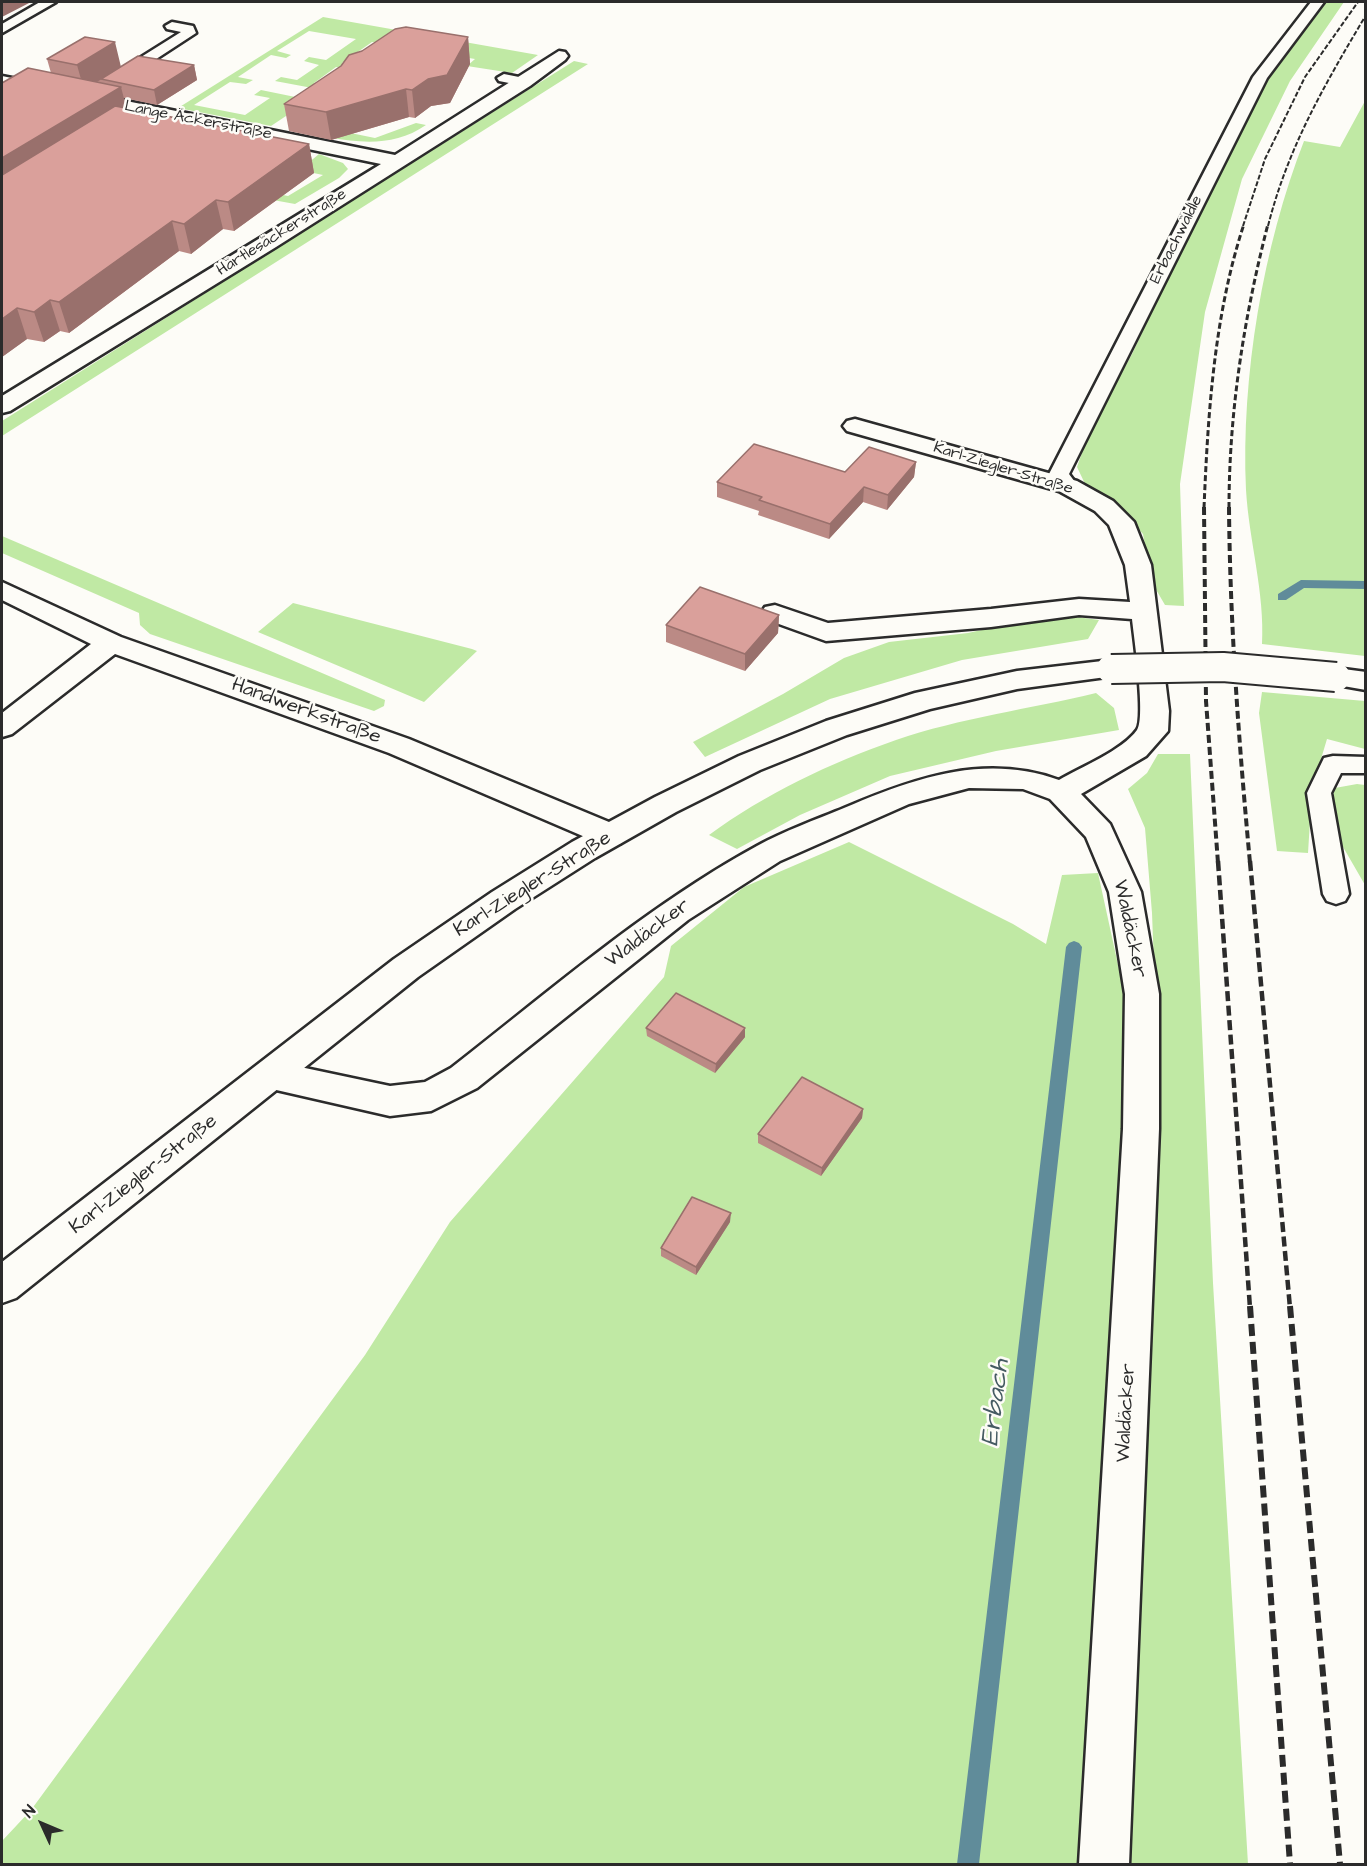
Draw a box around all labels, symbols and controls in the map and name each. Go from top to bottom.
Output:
street label: Lange Äckerstraße [123,97,273,145]
street label: Härtlesäckerstraße [214,185,350,281]
street label: Erbachwäldle [1147,193,1207,287]
street label: Karl-Ziegler-Straße [931,439,1075,499]
street label: Handwerkstraße [228,674,384,750]
street label: Karl-Ziegler-Straße [450,827,616,943]
street label: Waldäcker [1107,878,1151,980]
street label: Waldäcker [601,895,695,973]
street label: Karl-Ziegler-Straße [65,1110,223,1240]
water label: Erbach [976,1358,1018,1448]
street label: Waldäcker [1112,1363,1142,1463]
north arrow [12,1794,72,1854]
text: N [18,1800,40,1823]

